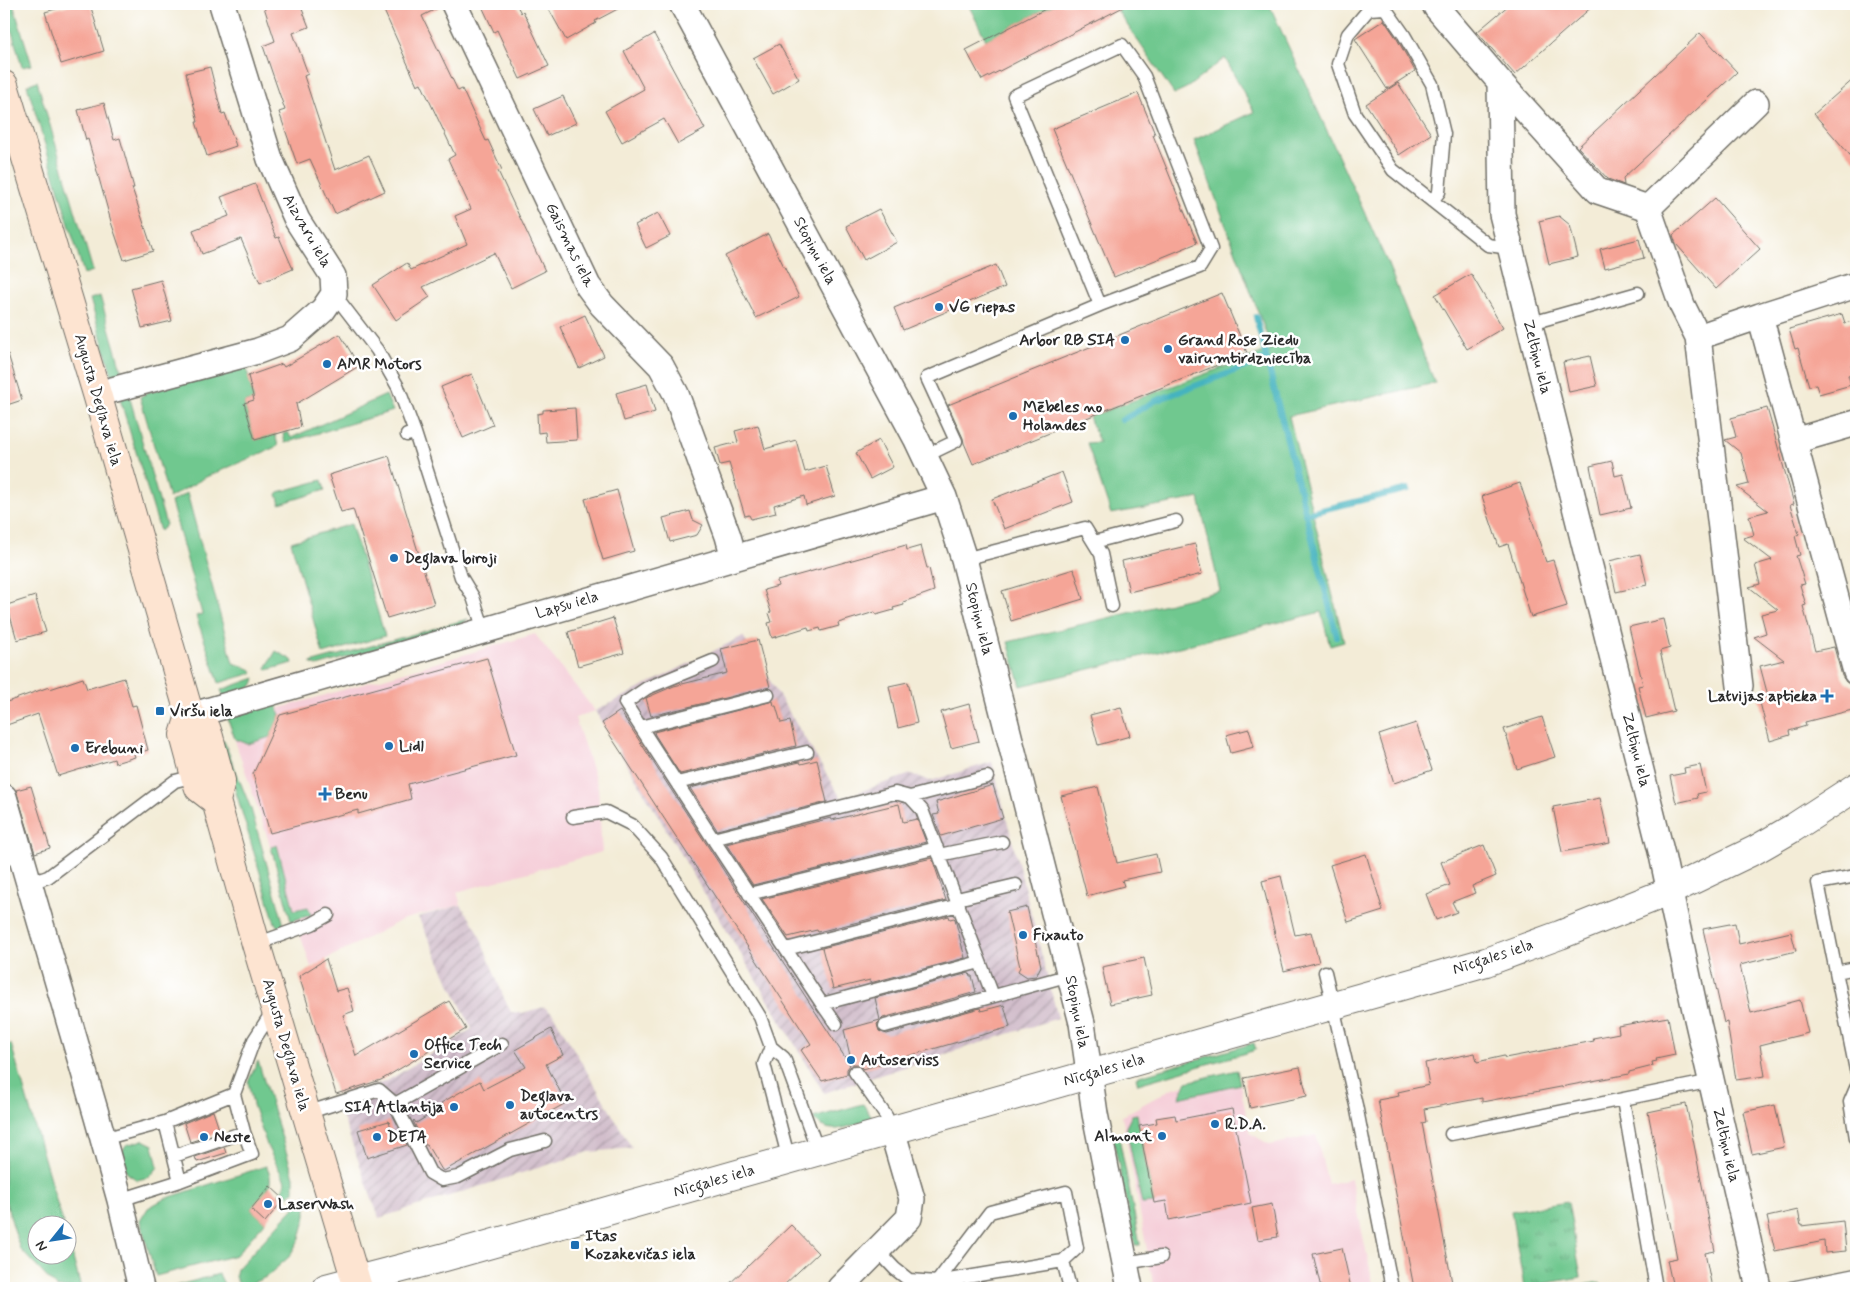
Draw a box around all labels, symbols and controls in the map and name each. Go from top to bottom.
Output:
street label: Aizvaru iela [277,190,337,272]
street label: Gaismas iela [540,199,600,291]
street label: Stopiņu iela [788,213,842,289]
place label: VG riepas [949,297,1015,318]
marker: VG riepas [933,301,945,313]
street label: Zeltiņu iela [1518,317,1556,397]
place label: Arbor RB SIA [1019,330,1115,351]
place label: Grand Rose Ziedu vairumtirdzniecība [1178,330,1311,369]
street label: Augusta Deglava iela [68,331,127,469]
marker: Arbor RB SIA [1119,334,1131,346]
marker: Grand Rose Ziedu vairumtirdzniecība [1162,343,1174,355]
place label: AMR Motors [337,354,422,375]
marker: AMR Motors [321,358,333,370]
place label: Mēbeles no Holandes [1023,397,1103,436]
marker: Mēbeles no Holandes [1007,410,1019,422]
place label: Deglava biroji [404,548,497,571]
marker: Deglava biroji [388,552,400,564]
street label: Stopiņu iela [960,580,998,658]
street label: Lapsu iela [533,586,601,624]
place label: Latvijas aptieka [1708,686,1817,707]
marker: Latvijas aptieka [1821,690,1833,702]
place label: Viršu iela [170,701,233,722]
marker: Viršu iela [154,705,166,717]
street label: Zeltiņu iela [1617,710,1655,790]
place label: Lidl [399,736,424,757]
place label: Erebuni [85,738,143,759]
marker: Lidl [383,740,395,752]
marker: Erebuni [69,742,81,754]
place label: Benu [335,784,368,805]
marker: Benu [319,788,331,800]
place label: Fixauto [1033,925,1084,946]
marker: Fixauto [1017,929,1029,941]
street label: Nīcgales iela [1450,934,1536,981]
street label: Stopiņu iela [1060,974,1094,1050]
street label: Augusta Deglava iela [256,976,315,1114]
place label: Office Tech Service [424,1035,502,1074]
marker: Office Tech Service [408,1048,420,1060]
street label: Nīcgales iela [1061,1048,1148,1093]
place label: Autoserviss [861,1050,940,1071]
marker: Autoserviss [845,1054,857,1066]
place label: Deglava autocentrs [520,1086,599,1125]
place label: SIA Atlantija [344,1097,444,1118]
marker: Deglava autocentrs [504,1099,516,1111]
marker: SIA Atlantija [448,1101,460,1113]
street label: Zeltiņu iela [1707,1105,1745,1185]
place label: R.D.A. [1225,1114,1266,1135]
marker: R.D.A. [1209,1118,1221,1130]
place label: Almont [1094,1126,1153,1147]
place label: Neste [214,1127,251,1148]
place label: DETA [387,1127,427,1148]
marker: Almont [1156,1130,1168,1142]
marker: Neste [198,1131,210,1143]
marker: DETA [371,1131,383,1143]
street label: Nīcgales iela [671,1159,758,1204]
place label: LaserWash [278,1194,354,1215]
marker: LaserWash [262,1198,274,1210]
north arrow [28,1214,78,1264]
place label: Itas Kozakevičas iela [585,1226,696,1265]
text: N [31,1237,52,1255]
marker: Itas Kozakevičas iela [569,1239,581,1251]

